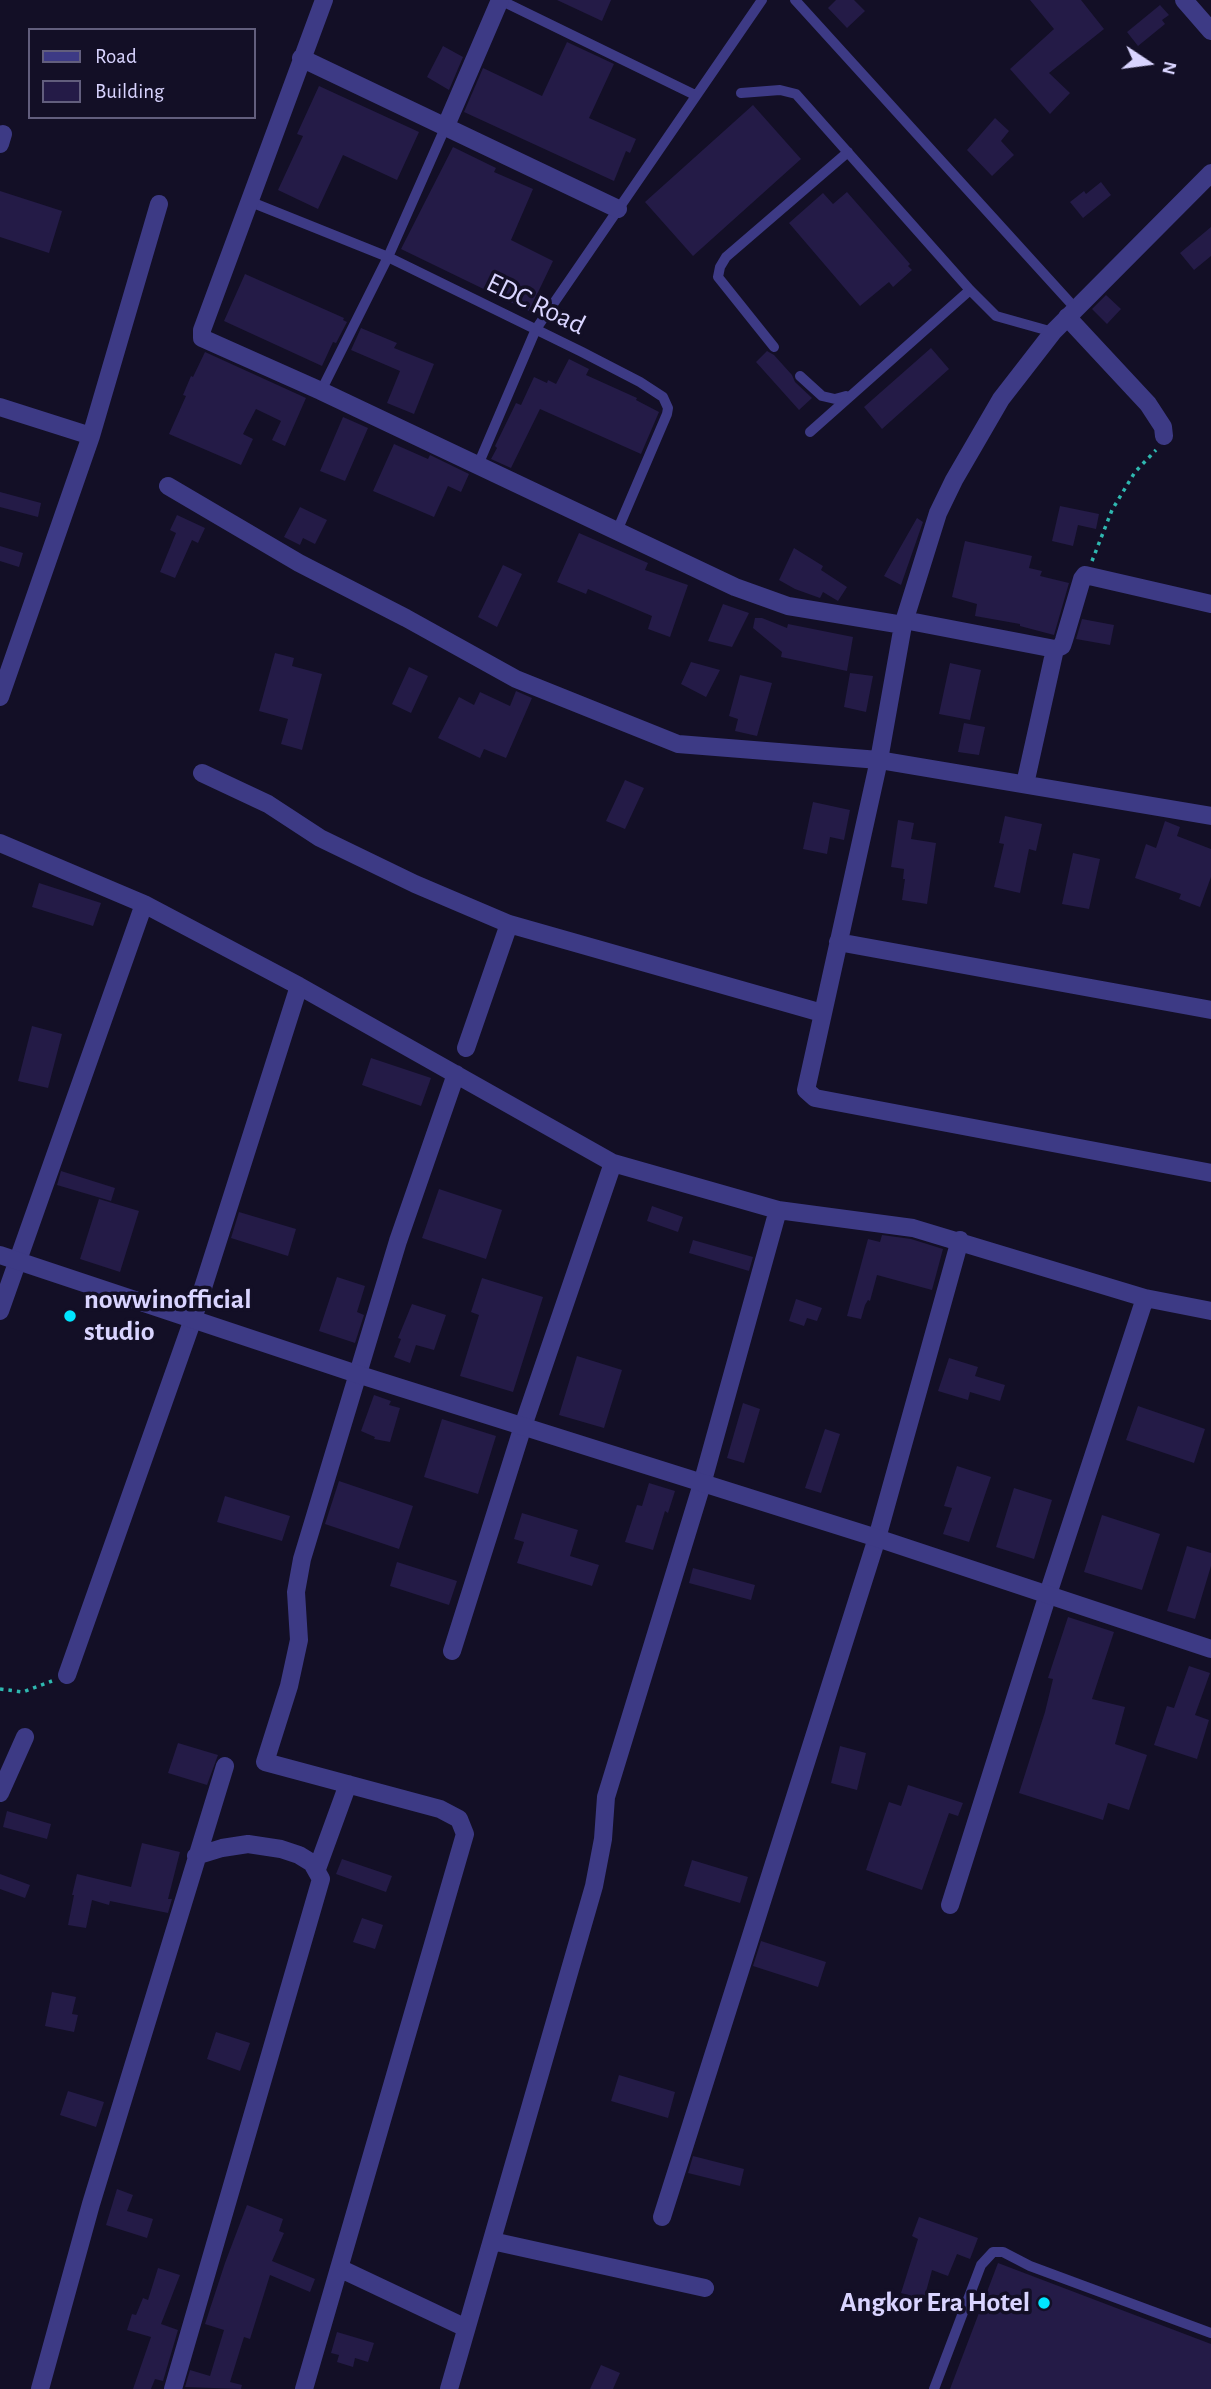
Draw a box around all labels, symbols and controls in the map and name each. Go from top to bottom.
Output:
legend [28,28,256,119]
north arrow [1113,28,1183,98]
text: Road [95,46,137,67]
text: N [1158,59,1180,76]
text: Building [95,81,164,102]
street label: EDC Road [481,266,591,342]
place label: nowwinofficial studio [84,1283,252,1349]
marker: nowwinofficial studio [62,1308,78,1324]
place label: Angkor Era Hotel [840,2286,1030,2320]
marker: Angkor Era Hotel [1036,2295,1052,2311]

